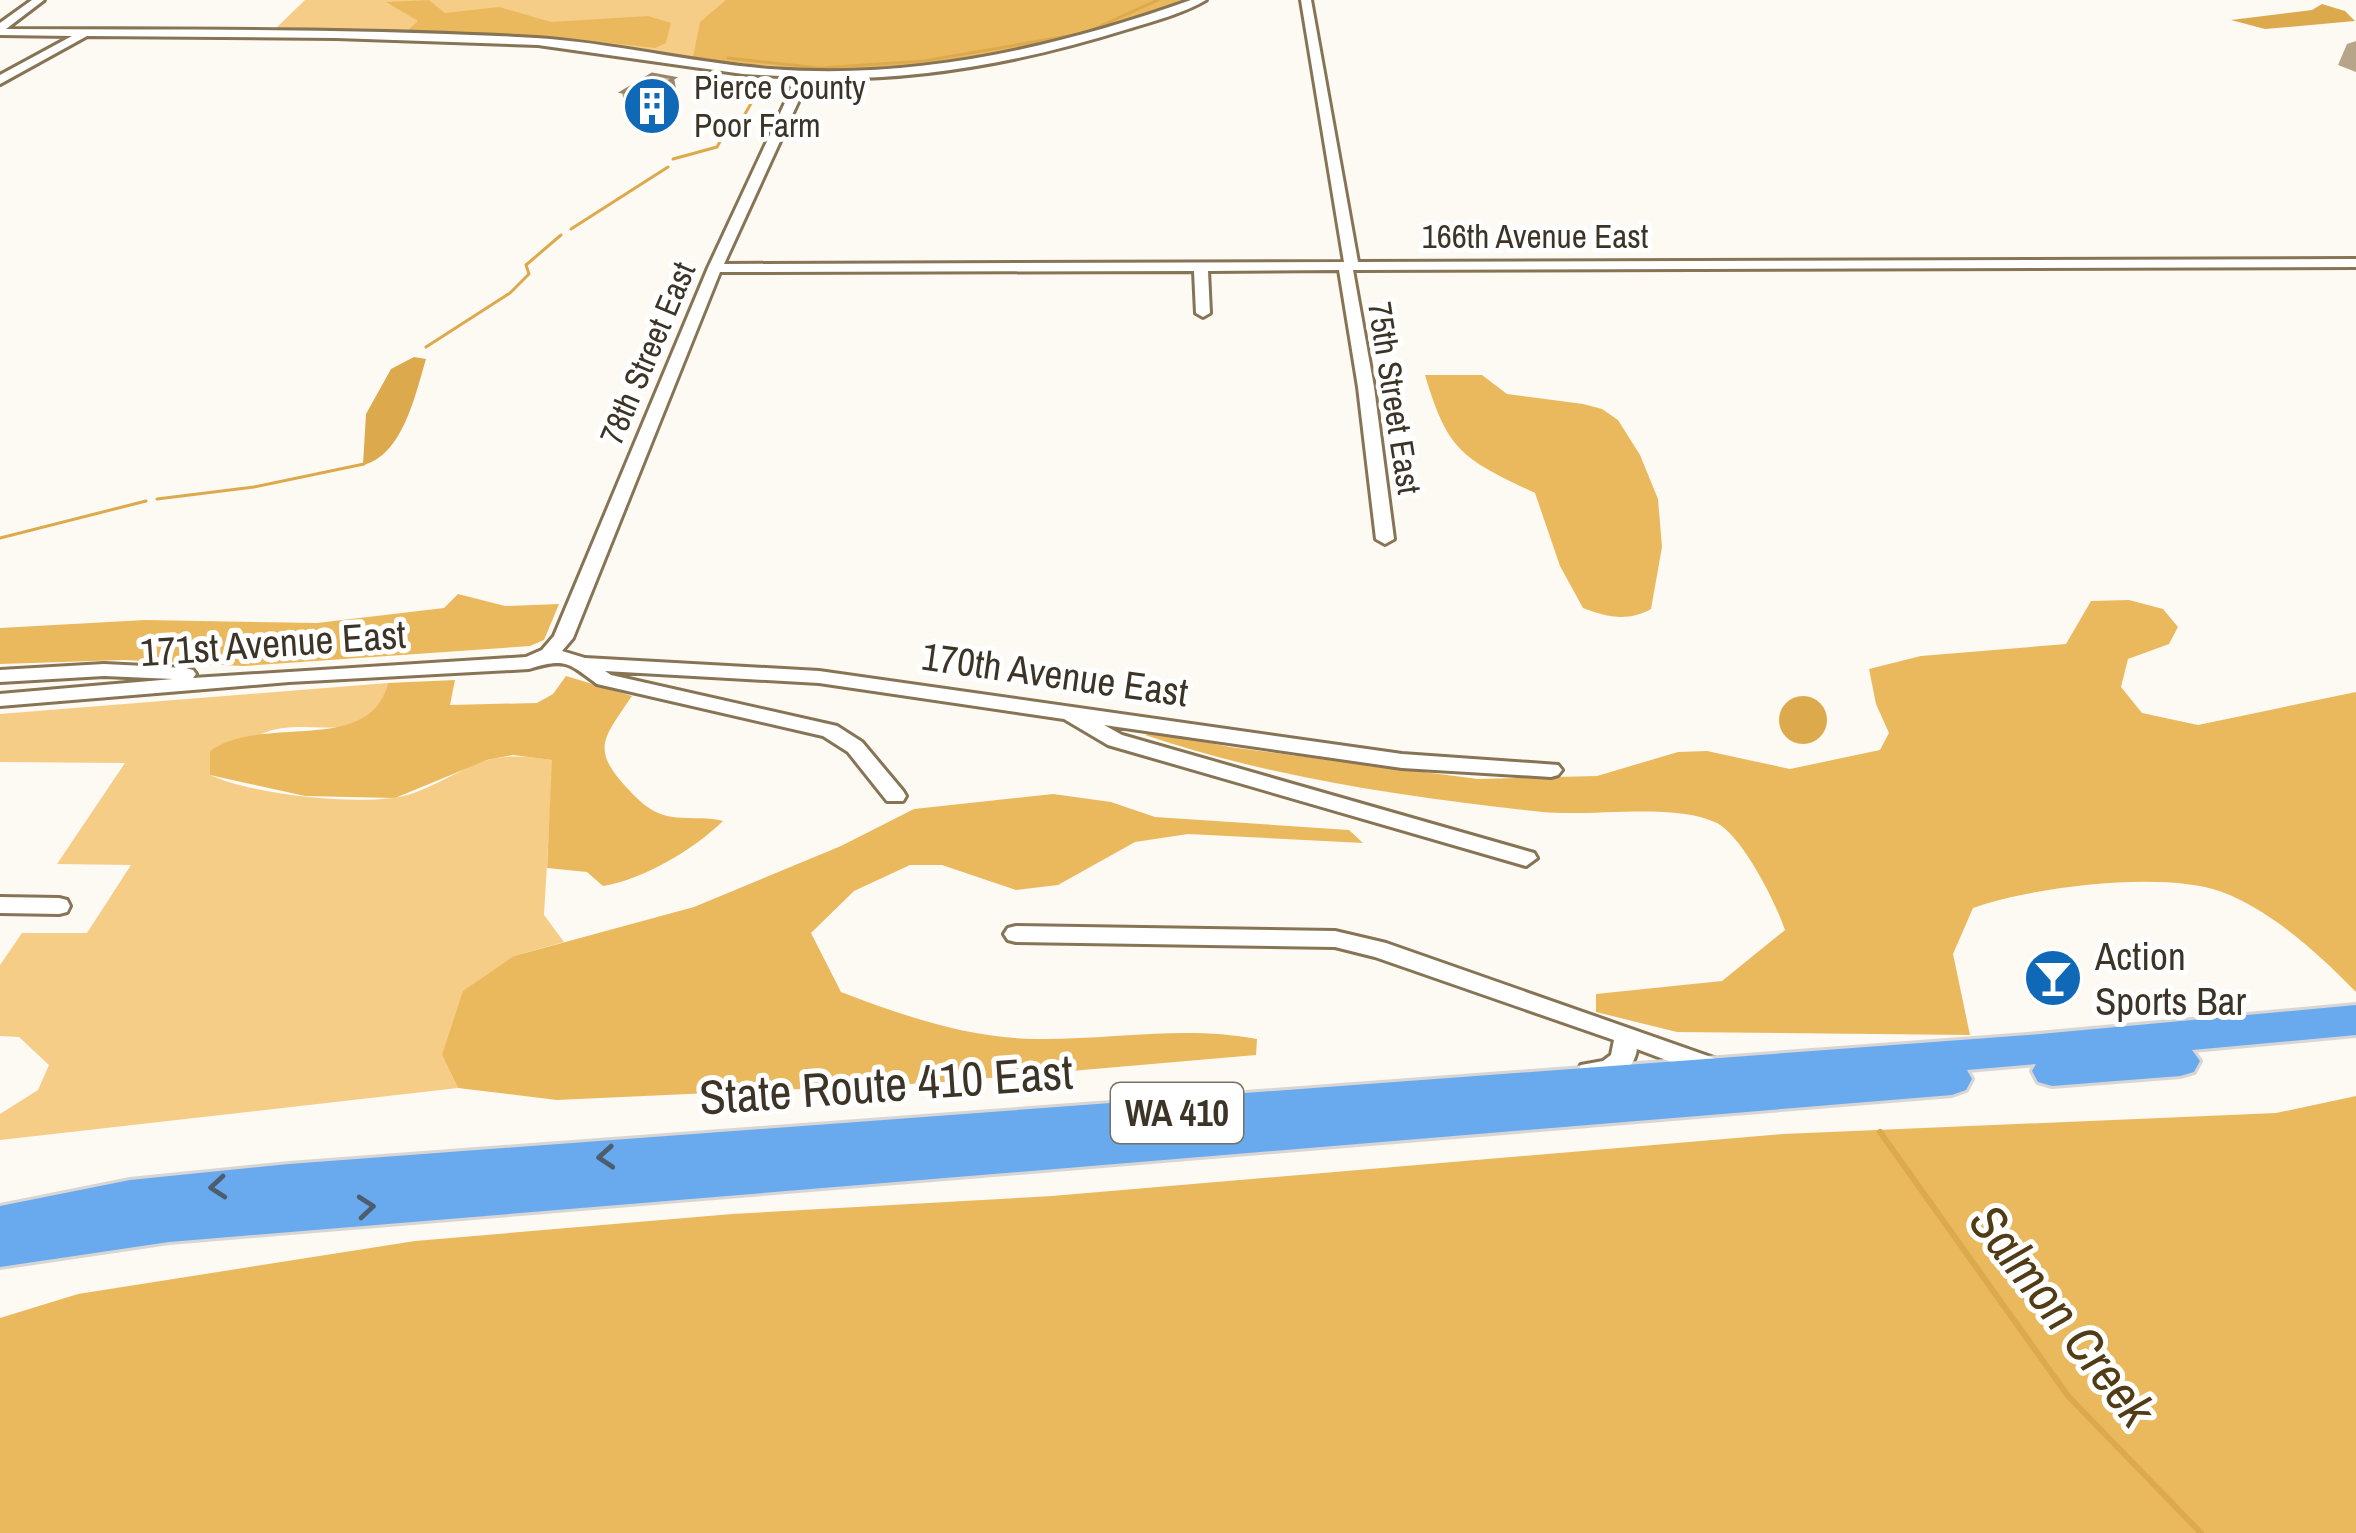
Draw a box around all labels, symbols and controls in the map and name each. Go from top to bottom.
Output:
place label: Pierce County Poor Farm [694,65,866,147]
building icon: Pierce County Poor Farm [621,75,683,137]
street label: 166th Avenue East [1422,214,1648,258]
street label: 78th Street East [589,255,705,451]
street label: 75th Street East [1358,299,1432,497]
street label: 171st Avenue East [138,608,408,678]
street label: 170th Avenue East [919,630,1191,718]
place label: Action Sports Bar [2094,930,2246,1027]
bar icon: Action Sports Bar [2022,947,2084,1009]
street label: State Route 410 East [697,1039,1075,1129]
road number: WA 410 [1111,1083,1243,1143]
one-way arrow [596,1143,615,1169]
one-way arrow [208,1174,227,1199]
water label: Salmon Creek [1954,1189,2173,1442]
one-way arrow [357,1195,376,1220]

